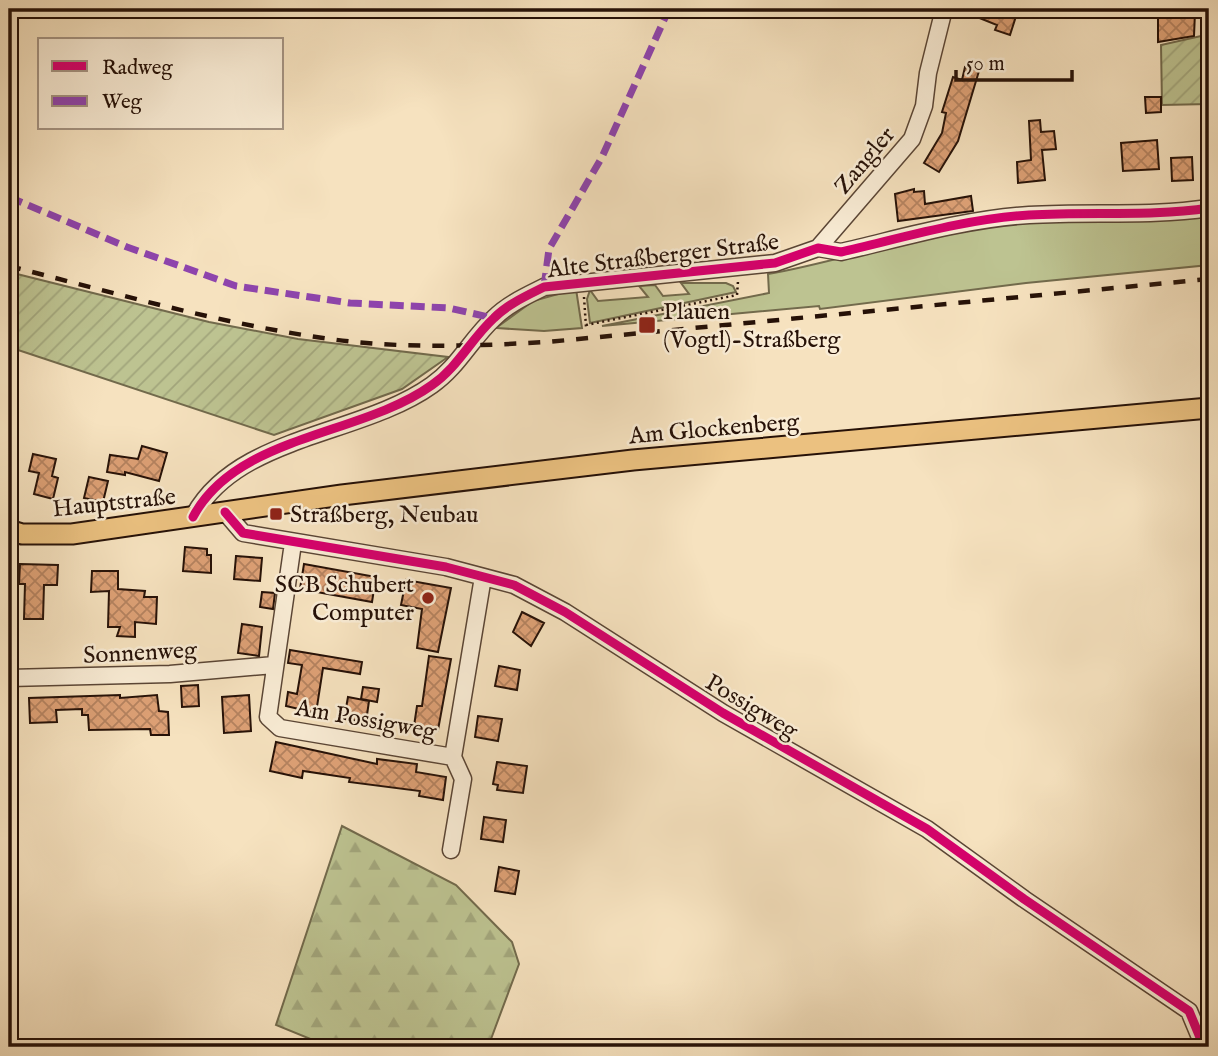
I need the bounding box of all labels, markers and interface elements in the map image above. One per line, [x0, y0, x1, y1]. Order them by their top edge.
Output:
legend [38, 38, 284, 130]
scale bar [956, 38, 1071, 82]
text: 50 m [966, 51, 1005, 78]
text: Radweg [102, 55, 173, 82]
text: Weg [102, 89, 143, 116]
street label: Zangler [828, 120, 903, 201]
street label: Alte Straßberger Straße [545, 227, 781, 286]
place label: Plauen (Vogtl)-Straßberg [663, 297, 841, 356]
marker: Plauen (Vogtl)-Straßberg [637, 315, 657, 335]
street label: Am Glockenberg [627, 407, 802, 452]
street label: Hauptstraße [51, 482, 177, 525]
place label: Straßberg, Neubau [290, 500, 479, 531]
marker: Straßberg, Neubau [268, 506, 284, 522]
place label: SCB Schubert Computer [275, 570, 414, 629]
marker: SCB Schubert Computer [420, 590, 436, 606]
street label: Sonnenweg [82, 635, 199, 672]
street label: Possigweg [699, 668, 804, 748]
street label: Am Possigweg [292, 693, 440, 748]

